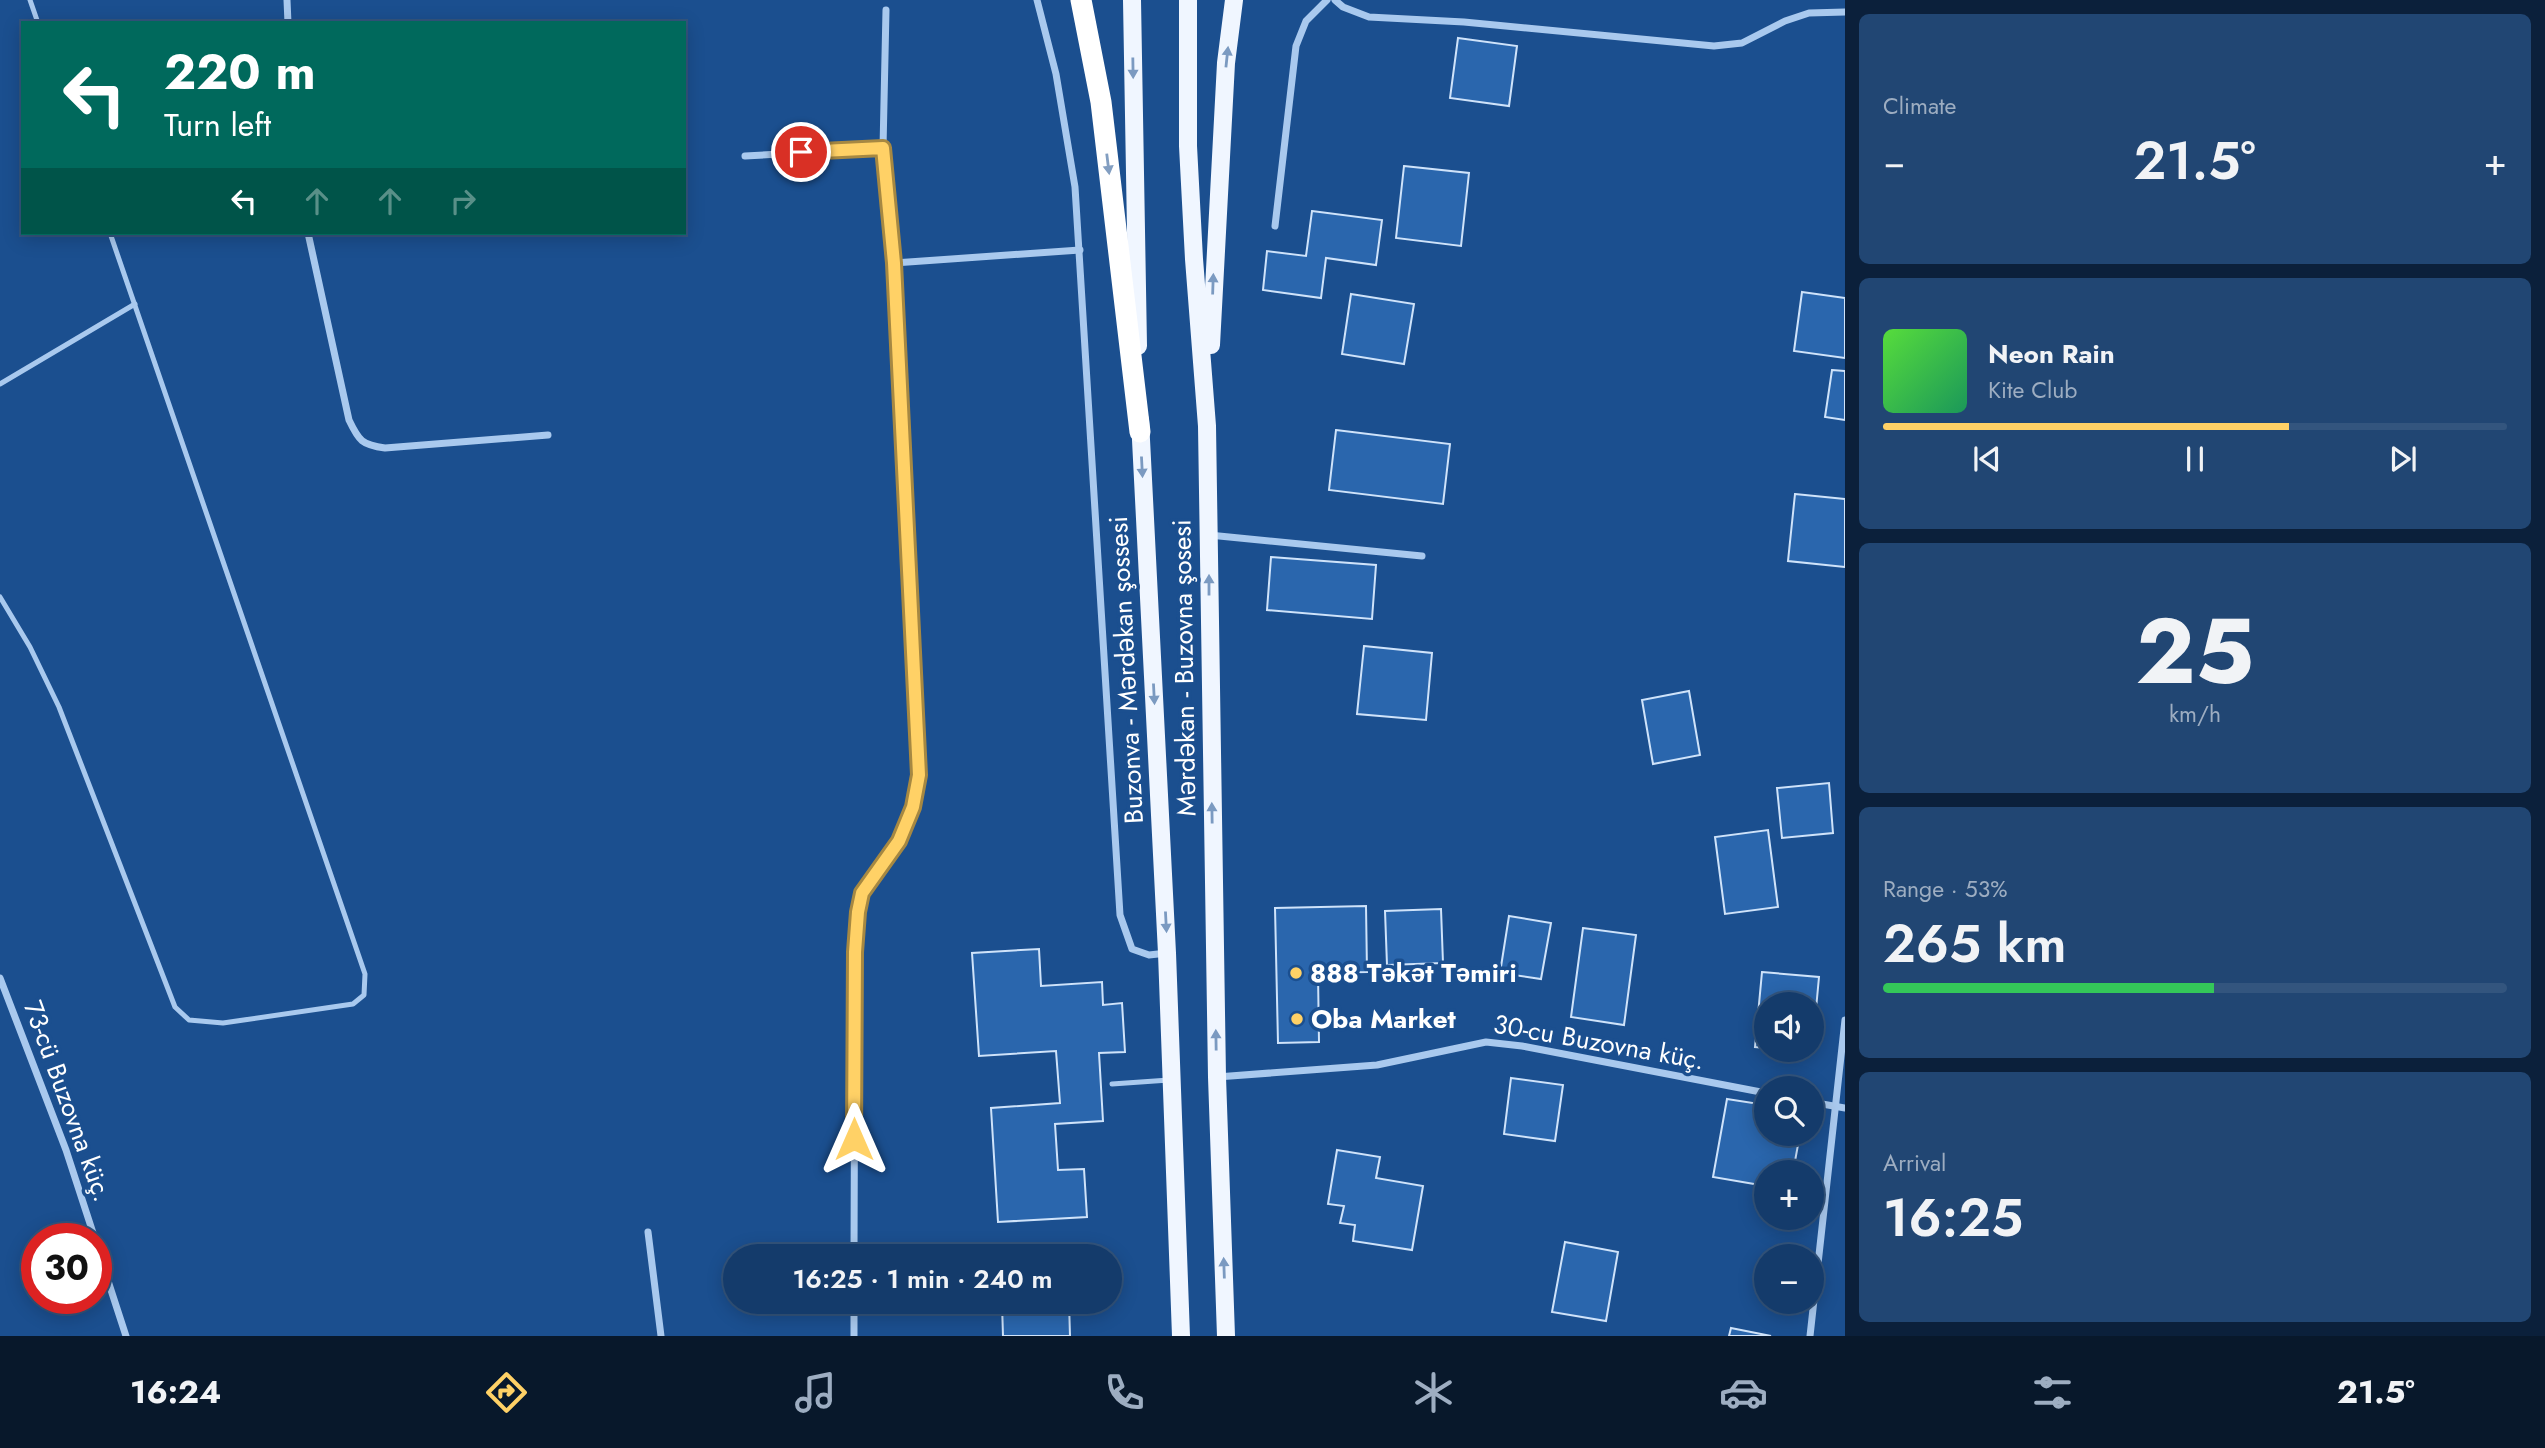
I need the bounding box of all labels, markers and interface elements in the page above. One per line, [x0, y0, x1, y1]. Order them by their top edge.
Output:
text: 220 m [164, 37, 316, 107]
one-way arrow [1222, 46, 1233, 68]
icon: left [49, 49, 140, 140]
one-way arrow [1127, 57, 1139, 79]
text: Climate [1883, 89, 1956, 123]
text: Turn left [164, 102, 271, 148]
pin [771, 122, 831, 182]
text: 21.5° [2134, 123, 2256, 199]
icon: arrive [782, 133, 820, 171]
text: − [1883, 134, 1905, 189]
text: + [2484, 134, 2507, 189]
one-way arrow [1103, 153, 1114, 175]
icon: left [225, 182, 263, 220]
icon: ahead [298, 182, 336, 220]
icon: ahead [371, 182, 409, 220]
icon: right [444, 182, 482, 220]
one-way arrow [1208, 273, 1219, 295]
text: Neon Rain [1988, 335, 2115, 373]
text: Kite Club [1988, 373, 2077, 407]
icon: previous [1968, 440, 2006, 478]
icon: pause [2176, 440, 2214, 478]
icon: next [2384, 440, 2422, 478]
one-way arrow [1136, 456, 1147, 478]
street label: Buzonva - Mərdəkan şossesi [1099, 515, 1153, 825]
street label: Mərdəkan - Buzovna şosesi [1162, 519, 1206, 817]
one-way arrow [1203, 574, 1215, 596]
text: 25 [2136, 586, 2254, 717]
one-way arrow [1148, 684, 1159, 706]
text: km/h [2169, 697, 2221, 731]
one-way arrow [1206, 802, 1218, 824]
text: Range · 53% [1883, 872, 2007, 906]
text: 265 km [1883, 906, 2067, 982]
one-way arrow [1160, 911, 1171, 933]
place label: 888 Təkət Təmiri [1310, 954, 1517, 992]
marker: 888 Təkət Təmiri [1288, 965, 1304, 981]
map controls [1754, 992, 1824, 1314]
button: sound [1754, 992, 1824, 1062]
street label: 73-cü Buzovna küç. [14, 995, 122, 1207]
place label: Oba Market [1311, 1000, 1457, 1038]
street label: 30-cu Buzovna küç. [1491, 1005, 1707, 1079]
marker: Oba Market [1289, 1011, 1305, 1027]
one-way arrow [1210, 1029, 1222, 1051]
button: search [1754, 1076, 1824, 1146]
position arrow [817, 1102, 891, 1176]
text: Arrival [1883, 1146, 1946, 1180]
button: + [1754, 1160, 1824, 1230]
text: 16:25 [1883, 1180, 2023, 1256]
speed limit sign: 30 [21, 1223, 112, 1314]
button: − [1754, 1244, 1824, 1314]
one-way arrow [1218, 1257, 1229, 1279]
text: 16:25 · 1 min · 240 m [793, 1260, 1052, 1298]
icon: directions [482, 1368, 531, 1417]
icon: music [791, 1368, 840, 1417]
icon: phone [1100, 1368, 1149, 1417]
icon: climate [1409, 1368, 1458, 1417]
icon: car [1719, 1368, 1768, 1417]
icon: filters [2028, 1368, 2077, 1417]
text: 16:24 [130, 1369, 221, 1415]
text: 21.5° [2337, 1369, 2415, 1415]

